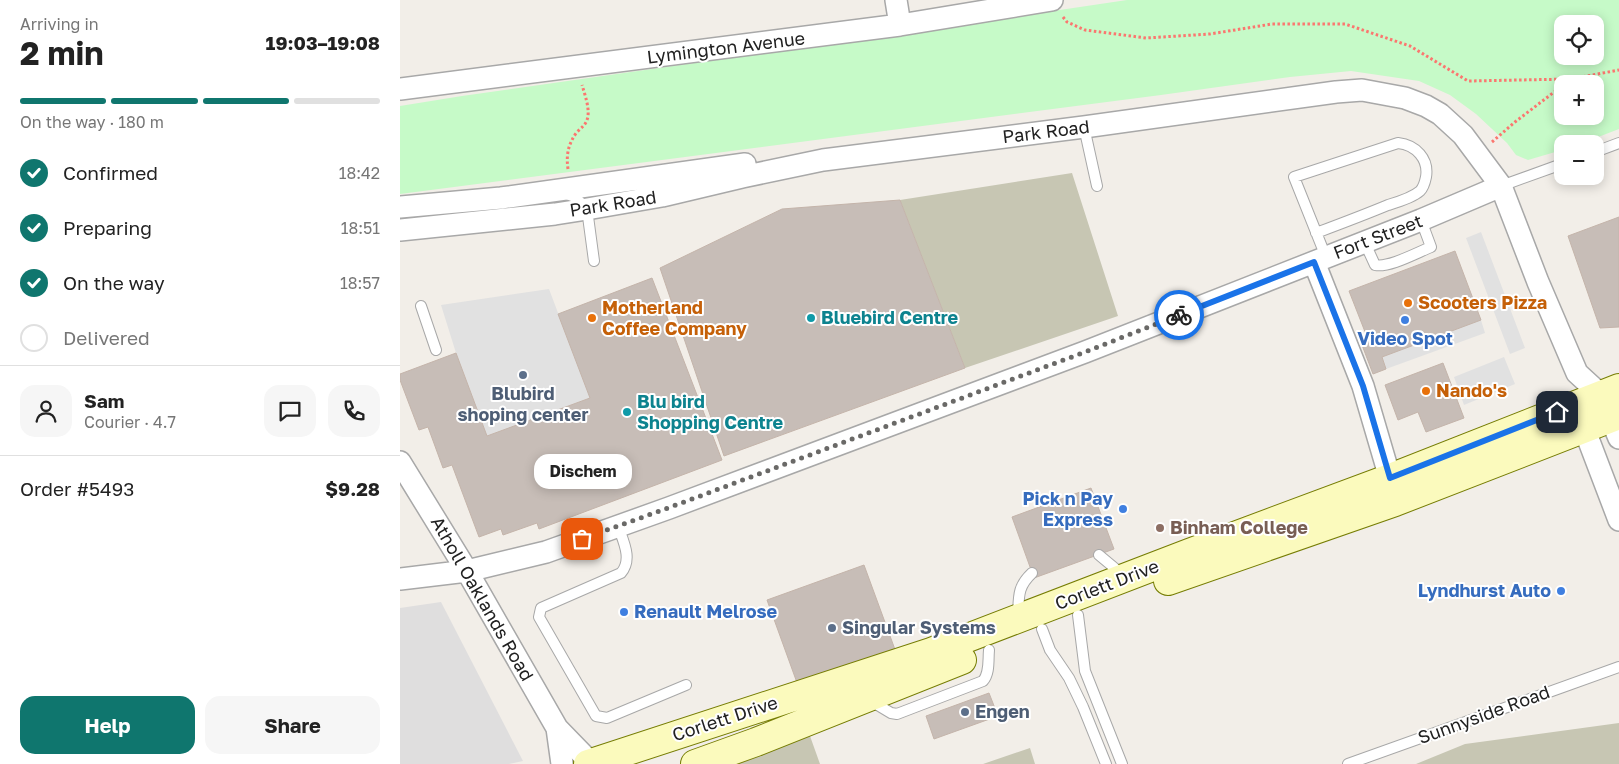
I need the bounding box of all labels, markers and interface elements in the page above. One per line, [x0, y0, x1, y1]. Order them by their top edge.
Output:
text: Arriving in [20, 14, 99, 34]
map controls [1554, 15, 1604, 185]
button: locate [1554, 15, 1604, 65]
street label: Lymington Avenue [646, 26, 806, 68]
text: 19:03–19:08 [266, 31, 380, 54]
text: 2 min [20, 34, 104, 72]
button: + [1554, 75, 1604, 125]
text: On the way · 180 m [20, 112, 164, 132]
street label: Park Road [1001, 115, 1091, 147]
button: − [1554, 135, 1604, 185]
icon: check [20, 159, 48, 187]
text: Confirmed [63, 161, 158, 184]
text: 18:42 [339, 163, 380, 183]
street label: Park Road [568, 185, 658, 221]
street label: Fort Street [1330, 209, 1425, 263]
icon: check [20, 214, 48, 242]
text: Preparing [63, 216, 152, 239]
text: 18:51 [341, 218, 380, 238]
icon: check [20, 269, 48, 297]
text: On the way [63, 271, 165, 294]
text: 18:57 [340, 273, 380, 293]
courier [1154, 290, 1204, 340]
place label: Scooters Pizza [1418, 291, 1547, 313]
place label: Motherland Coffee Company [602, 296, 747, 339]
marker: Scooters Pizza [1402, 297, 1414, 309]
icon: bike [1165, 301, 1193, 329]
place label: Bluebird Centre [821, 306, 959, 328]
marker: Motherland Coffee Company [586, 312, 598, 324]
marker: Bluebird Centre [805, 312, 817, 324]
marker: Video Spot [1399, 314, 1411, 326]
text: Delivered [63, 326, 150, 349]
place label: Video Spot [1357, 327, 1453, 349]
marker: Blubird shoping center [517, 369, 529, 381]
place label: Nando's [1436, 379, 1507, 401]
place label: Blubird shoping center [458, 382, 588, 425]
button: person [20, 385, 72, 437]
button: chat [264, 385, 316, 437]
button: phone [328, 385, 380, 437]
marker: Nando's [1420, 385, 1432, 397]
text: Sam [84, 389, 124, 412]
place label: Blu bird Shopping Centre [637, 390, 784, 433]
pin [1536, 391, 1578, 433]
icon: home [1543, 398, 1571, 426]
marker: Blu bird Shopping Centre [621, 406, 633, 418]
text: Courier · 4.7 [84, 412, 176, 432]
callout: Dischem [533, 454, 631, 489]
text: Dischem [549, 461, 617, 481]
text: Order #5493 [20, 477, 134, 500]
text: $9.28 [325, 477, 380, 500]
place label: Pick n Pay Express [1023, 487, 1113, 530]
marker: Pick n Pay Express [1117, 503, 1129, 515]
street label: Atholl Oaklands Road [427, 512, 539, 685]
place label: Binham College [1170, 516, 1308, 538]
pin [561, 518, 603, 560]
marker: Binham College [1154, 522, 1166, 534]
icon: bag [568, 525, 596, 553]
street label: Corlett Drive [1052, 554, 1162, 614]
place label: Lyndhurst Auto [1418, 579, 1551, 601]
marker: Lyndhurst Auto [1555, 585, 1567, 597]
place label: Renault Melrose [634, 600, 778, 622]
marker: Renault Melrose [618, 606, 630, 618]
place label: Singular Systems [842, 616, 996, 638]
marker: Singular Systems [826, 622, 838, 634]
street label: Sunnyside Road [1415, 680, 1553, 748]
street label: Corlett Drive [669, 691, 780, 745]
button: Help [20, 696, 195, 754]
button: Share [205, 696, 380, 754]
place label: Engen [975, 700, 1030, 722]
marker: Engen [959, 706, 971, 718]

